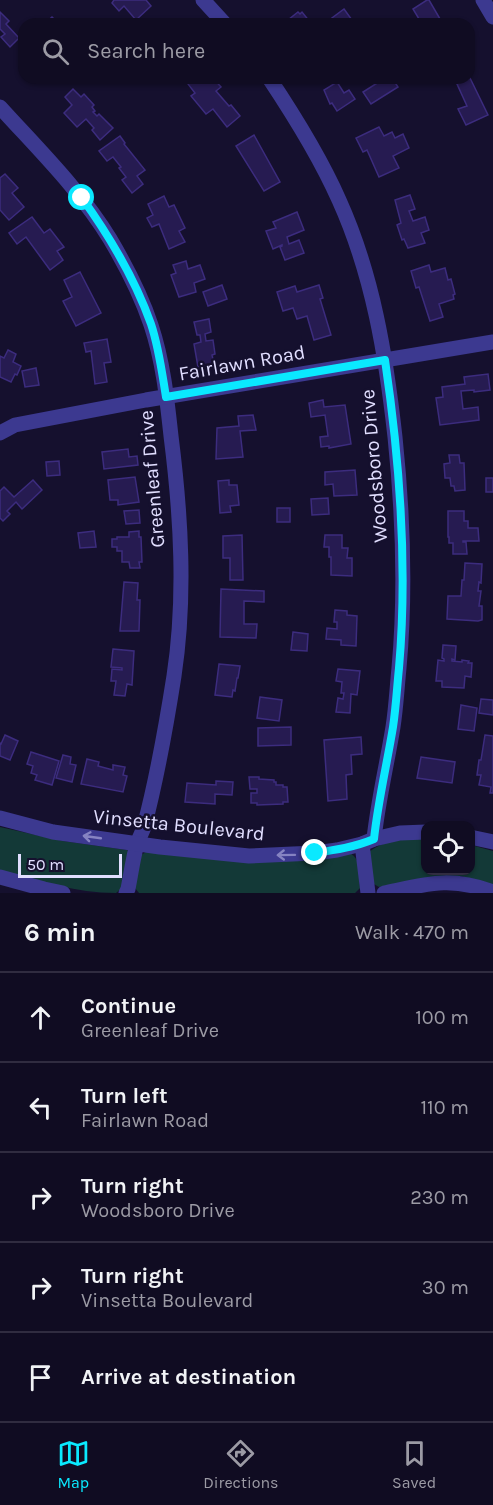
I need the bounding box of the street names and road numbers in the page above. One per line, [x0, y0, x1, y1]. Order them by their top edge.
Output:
street label: Fairlawn Road [177, 341, 307, 385]
street label: Woodsboro Drive [356, 388, 392, 544]
street label: Greenleaf Drive [135, 409, 169, 549]
street label: Vinsetta Boulevard [92, 805, 266, 845]

